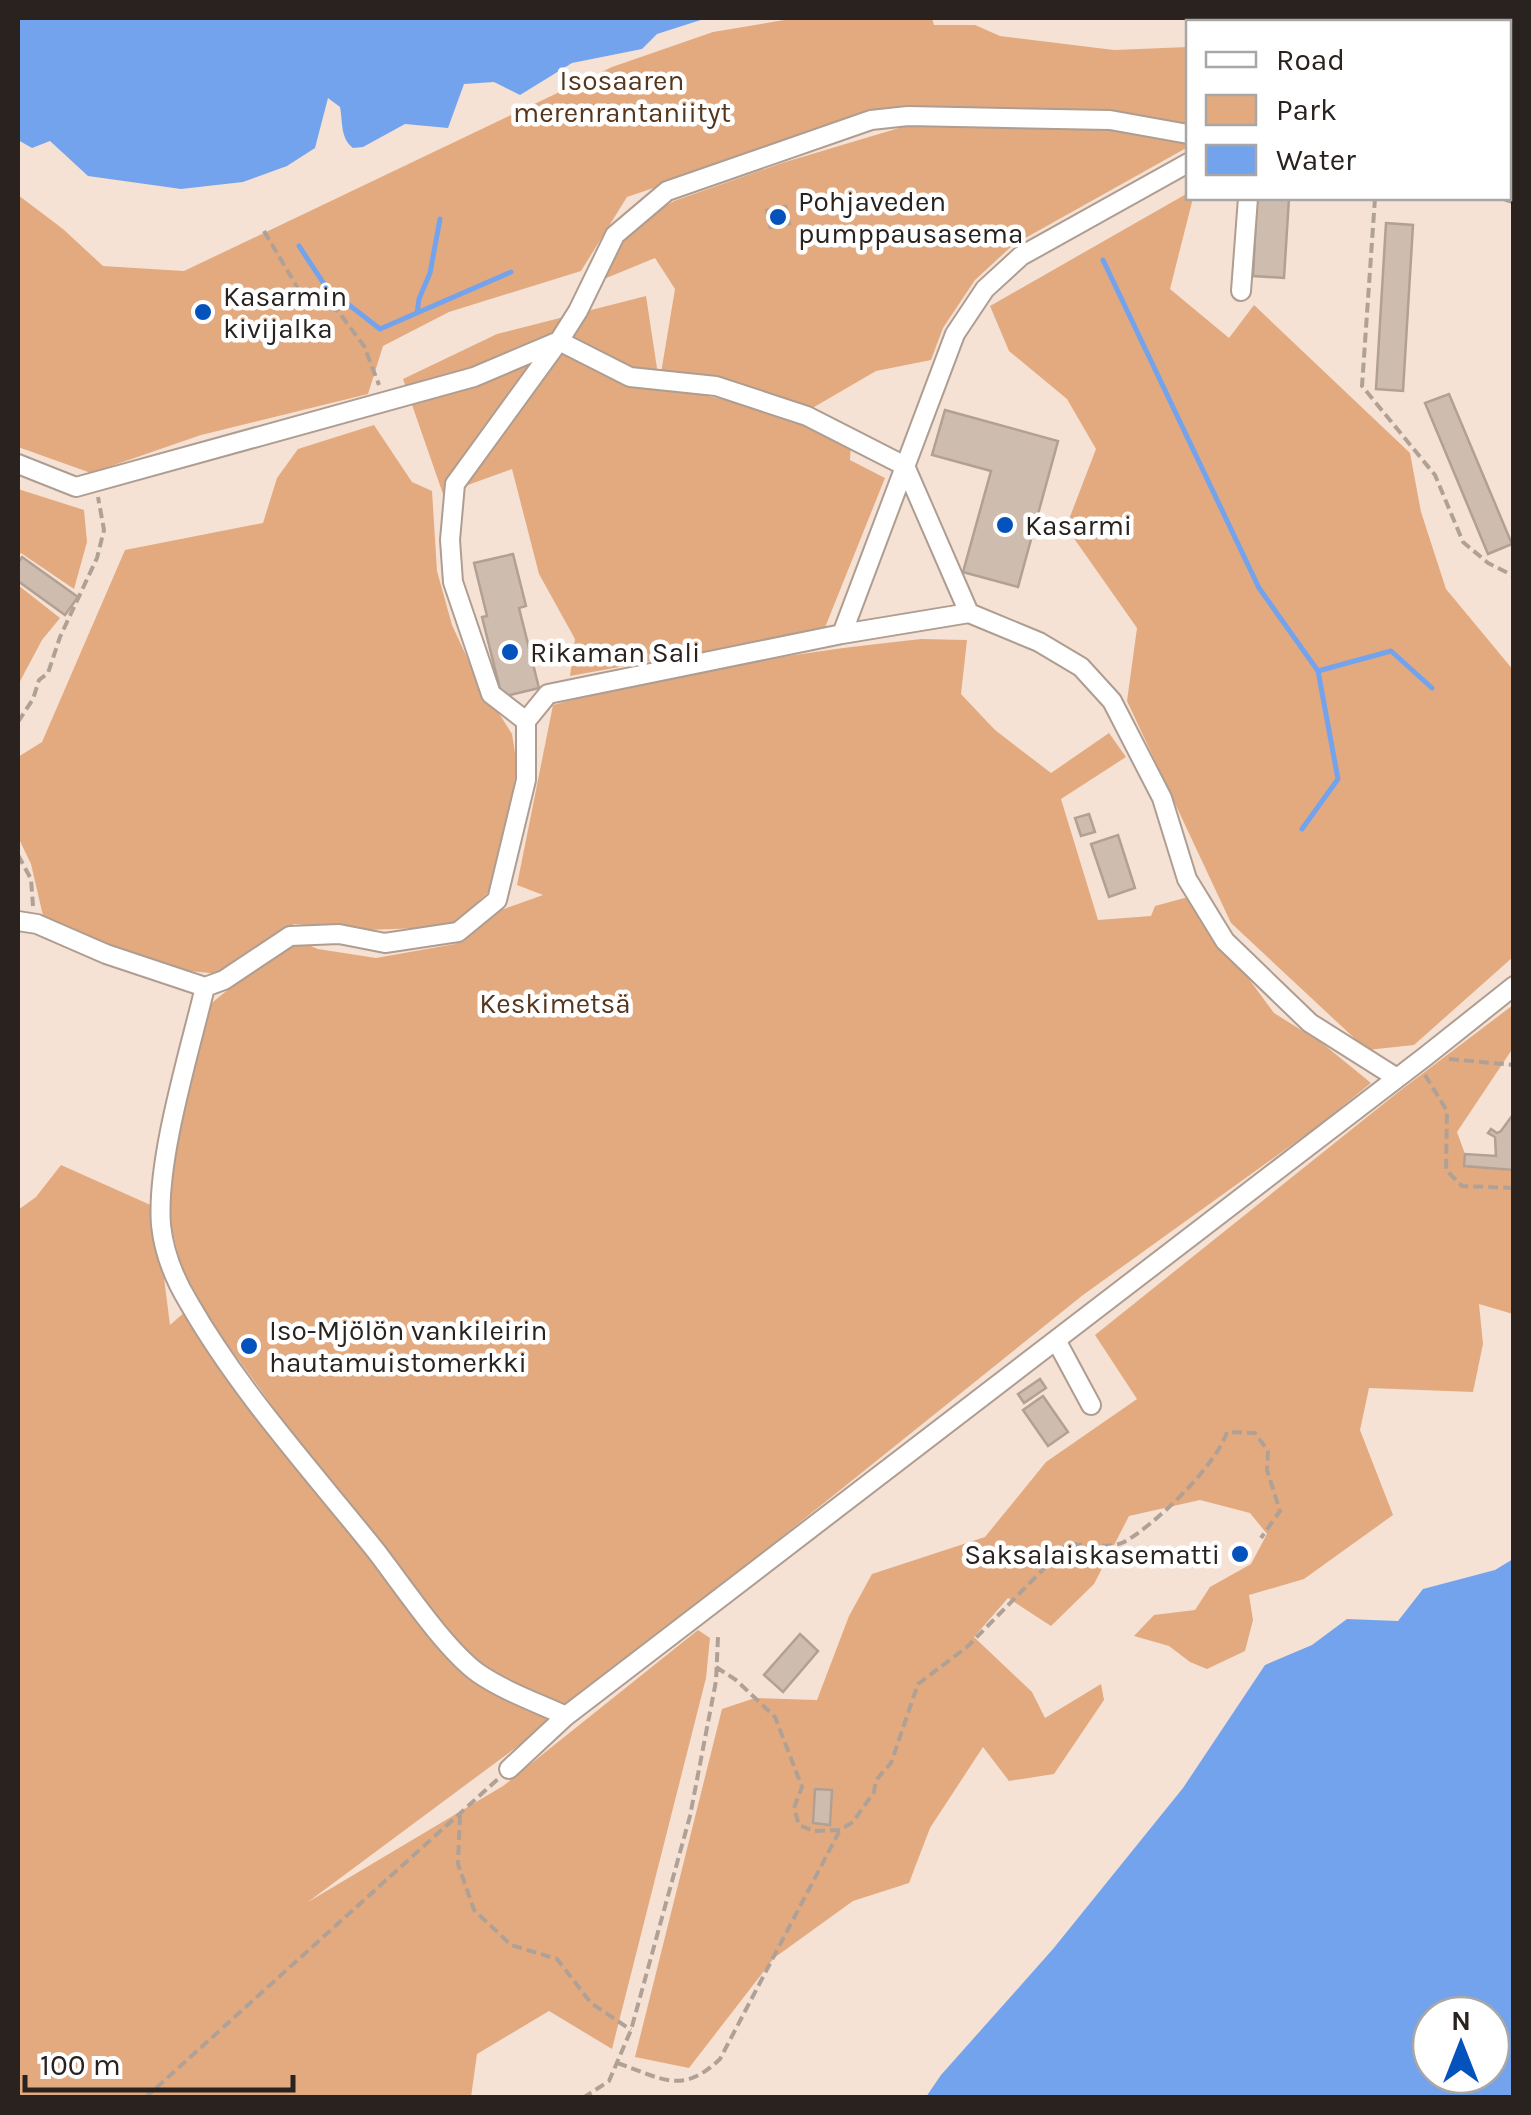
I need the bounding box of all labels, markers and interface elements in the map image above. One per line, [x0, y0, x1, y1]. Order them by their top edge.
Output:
legend [1186, 20, 1511, 200]
text: Road [1276, 42, 1345, 78]
park label: Isosaaren merenrantaniityt [513, 64, 731, 129]
text: Park [1276, 92, 1337, 128]
text: Water [1276, 142, 1356, 178]
place label: Pohjaveden pumppausasema [798, 185, 1023, 250]
marker: Pohjaveden pumppausasema [767, 206, 789, 228]
place label: Kasarmin kivijalka [223, 280, 347, 345]
marker: Kasarmin kivijalka [192, 301, 214, 323]
place label: Kasarmi [1025, 509, 1132, 542]
marker: Kasarmi [994, 514, 1016, 536]
place label: Rikaman Sali [530, 636, 700, 669]
marker: Rikaman Sali [499, 641, 521, 663]
park label: Keskimetsä [479, 987, 631, 1020]
place label: Iso-Mjölön vankileirin hautamuistomerkki [269, 1314, 548, 1379]
marker: Iso-Mjölön vankileirin hautamuistomerkki [238, 1335, 260, 1357]
place label: Saksalaiskasematti [964, 1538, 1220, 1571]
marker: Saksalaiskasematti [1229, 1543, 1251, 1565]
north arrow [1411, 1995, 1511, 2095]
text: N [1451, 2004, 1471, 2037]
scale bar [25, 2030, 292, 2092]
text: 100 m [40, 2047, 121, 2083]

